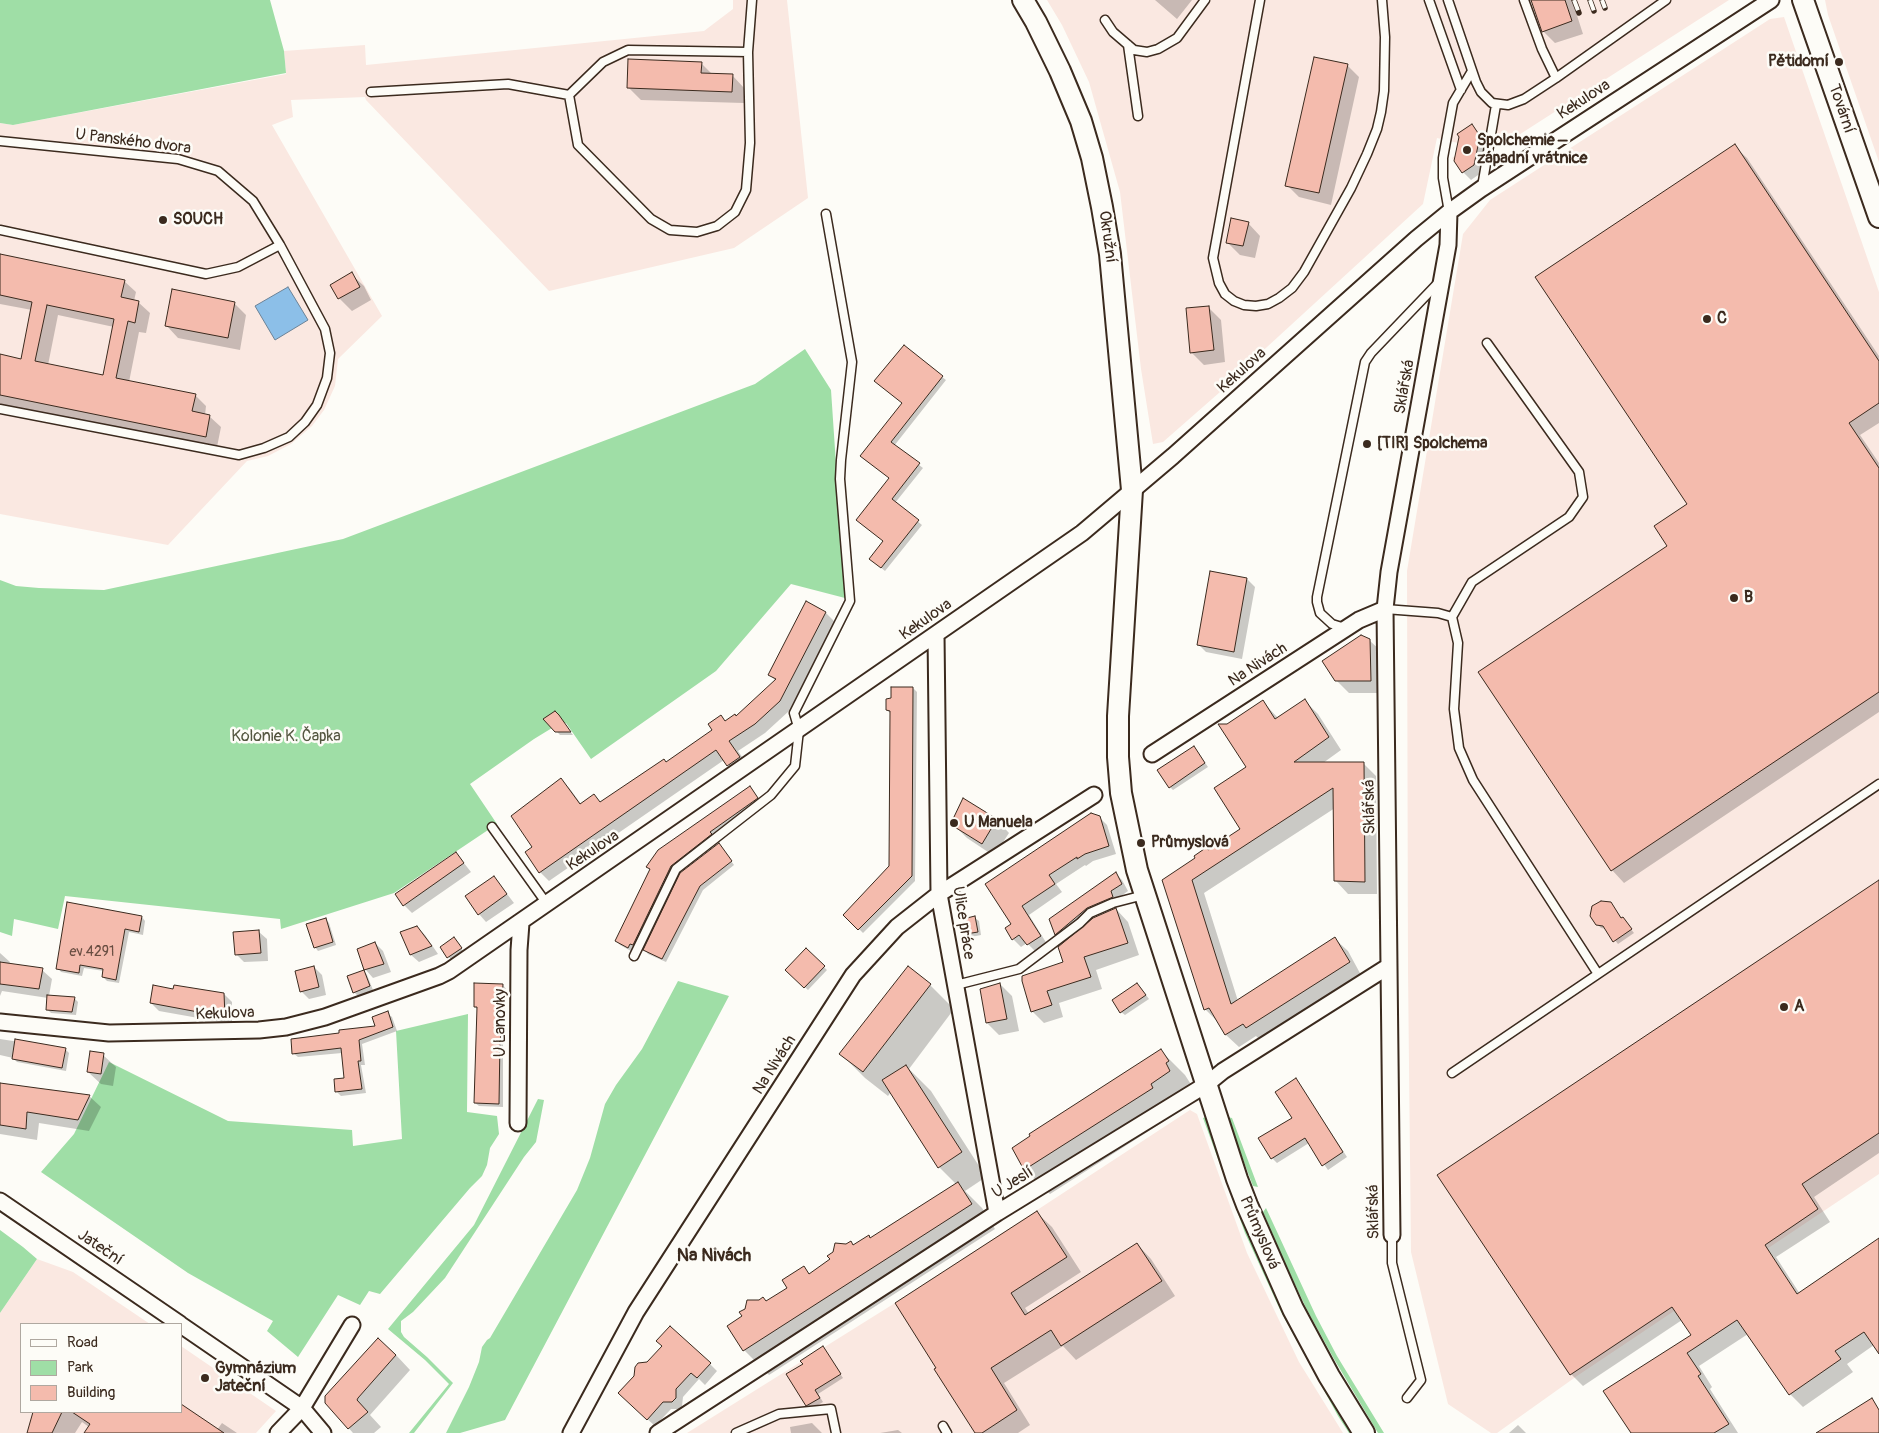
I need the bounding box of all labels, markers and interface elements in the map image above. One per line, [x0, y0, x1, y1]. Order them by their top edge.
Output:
place label: Pětidomí [1768, 52, 1829, 72]
marker: Pětidomí [1833, 56, 1845, 68]
street label: Kekulova [1554, 76, 1614, 124]
street label: Tovární [1824, 82, 1858, 136]
street label: U Panského dvora [74, 125, 192, 159]
place label: Spolchemie – západní vrátnice [1477, 131, 1587, 169]
marker: Spolchemie – západní vrátnice [1461, 144, 1473, 156]
place label: SOUCH [173, 210, 223, 230]
street label: Okružní [1094, 210, 1120, 264]
marker: SOUCH [157, 214, 169, 226]
place label: C [1717, 309, 1727, 329]
marker: C [1701, 313, 1713, 325]
street label: Kekulova [1214, 344, 1270, 398]
street label: Sklářská [1391, 358, 1419, 416]
place label: [TIR] Spolchema [1377, 434, 1487, 454]
marker: [TIR] Spolchema [1361, 438, 1373, 450]
place label: B [1744, 588, 1753, 608]
marker: B [1728, 592, 1740, 604]
street label: Kekulova [896, 595, 956, 645]
street label: Na Nivách [1225, 639, 1291, 691]
park label: Kolonie K. Čapka [231, 727, 341, 747]
street label: Sklářská [1360, 779, 1380, 835]
place label: U Manuela [964, 813, 1033, 833]
marker: U Manuela [948, 817, 960, 829]
street label: Kekulova [563, 826, 623, 876]
place label: Průmyslová [1151, 833, 1229, 853]
marker: Průmyslová [1135, 837, 1147, 849]
street label: Ulice práce [948, 885, 978, 961]
house number: ev.4291 [70, 944, 114, 960]
street label: U Lanovky [491, 989, 511, 1057]
place label: A [1794, 997, 1804, 1017]
marker: A [1778, 1001, 1790, 1013]
street label: Kekulova [195, 1003, 255, 1025]
street label: Na Nivách [749, 1032, 801, 1098]
street label: U Jeslí [989, 1163, 1037, 1203]
street label: Sklářská [1364, 1184, 1384, 1240]
street label: Průmyslová [1235, 1193, 1283, 1273]
street label: Jateční [74, 1226, 126, 1270]
district label: Na Nivách [677, 1245, 751, 1267]
legend [20, 1323, 182, 1413]
text: Road [67, 1333, 98, 1352]
text: Park [67, 1358, 93, 1377]
place label: Gymnázium Jateční [215, 1359, 296, 1397]
marker: Gymnázium Jateční [199, 1372, 211, 1384]
text: Building [67, 1383, 115, 1402]

